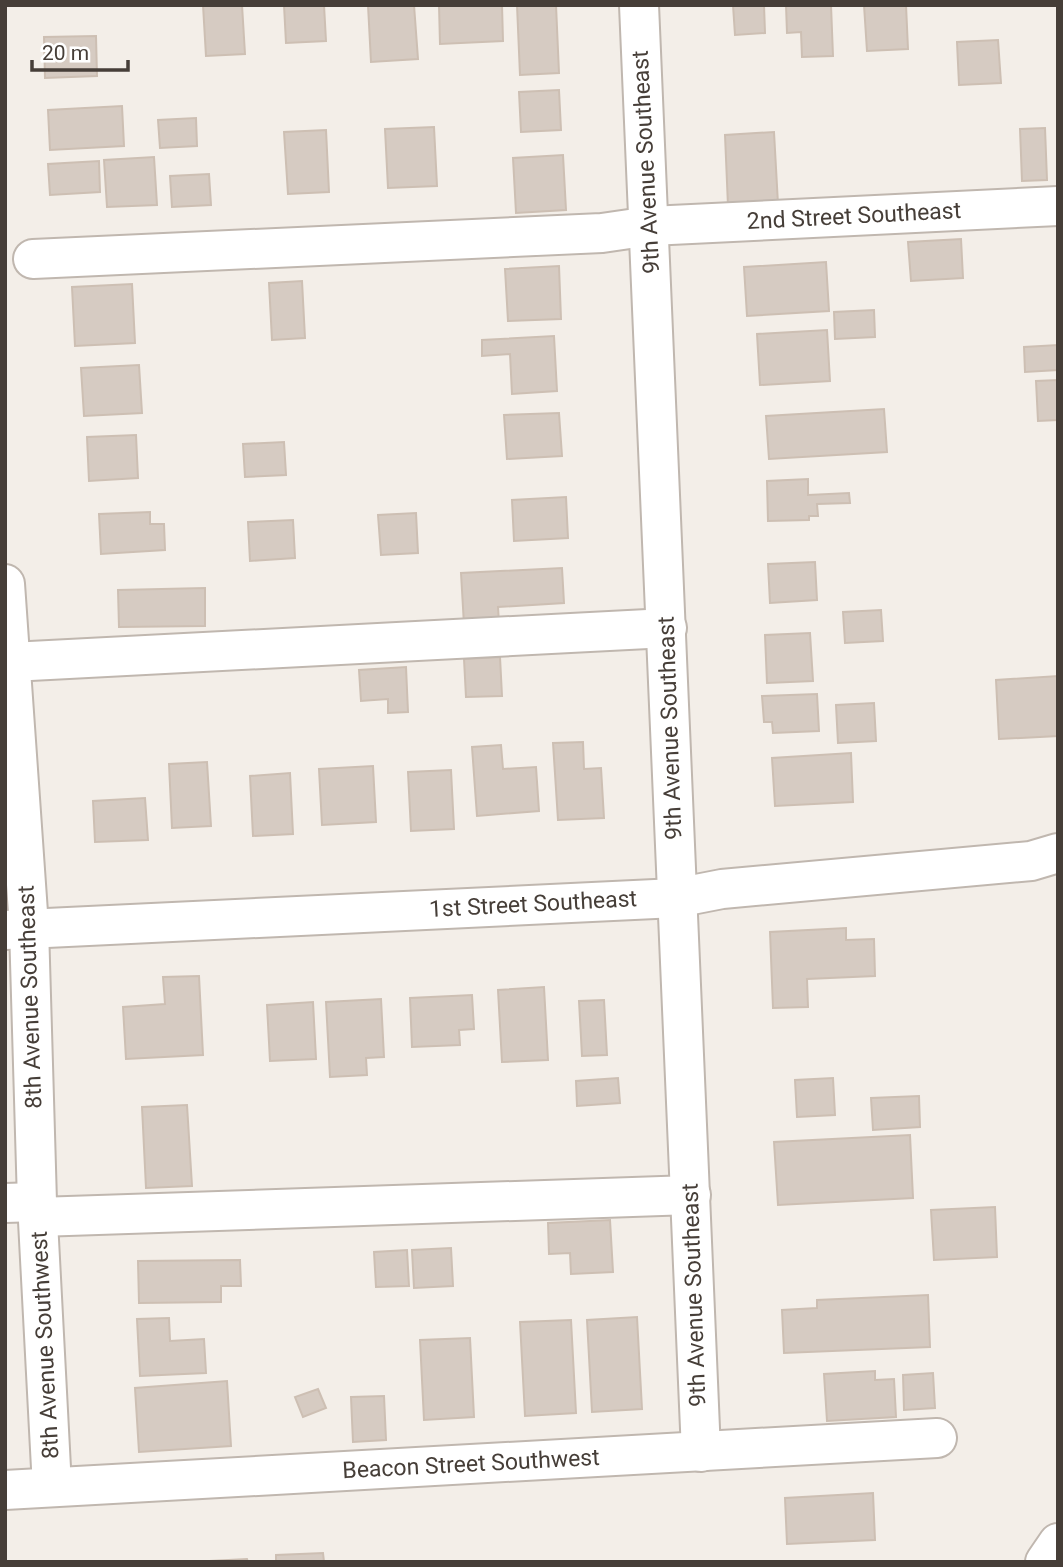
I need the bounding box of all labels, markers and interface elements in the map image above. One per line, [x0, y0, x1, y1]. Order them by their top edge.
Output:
scale bar [32, 28, 128, 72]
text: 20 m [42, 41, 89, 65]
street label: 9th Avenue Southeast [627, 50, 665, 274]
street label: 2nd Street Southeast [746, 197, 962, 235]
street label: 9th Avenue Southeast [653, 616, 687, 840]
street label: 8th Avenue Southeast [13, 885, 47, 1109]
street label: 1st Street Southeast [428, 885, 638, 923]
street label: 9th Avenue Southeast [677, 1183, 711, 1407]
street label: 8th Avenue Southwest [26, 1230, 64, 1460]
street label: Beacon Street Southwest [342, 1444, 600, 1484]

